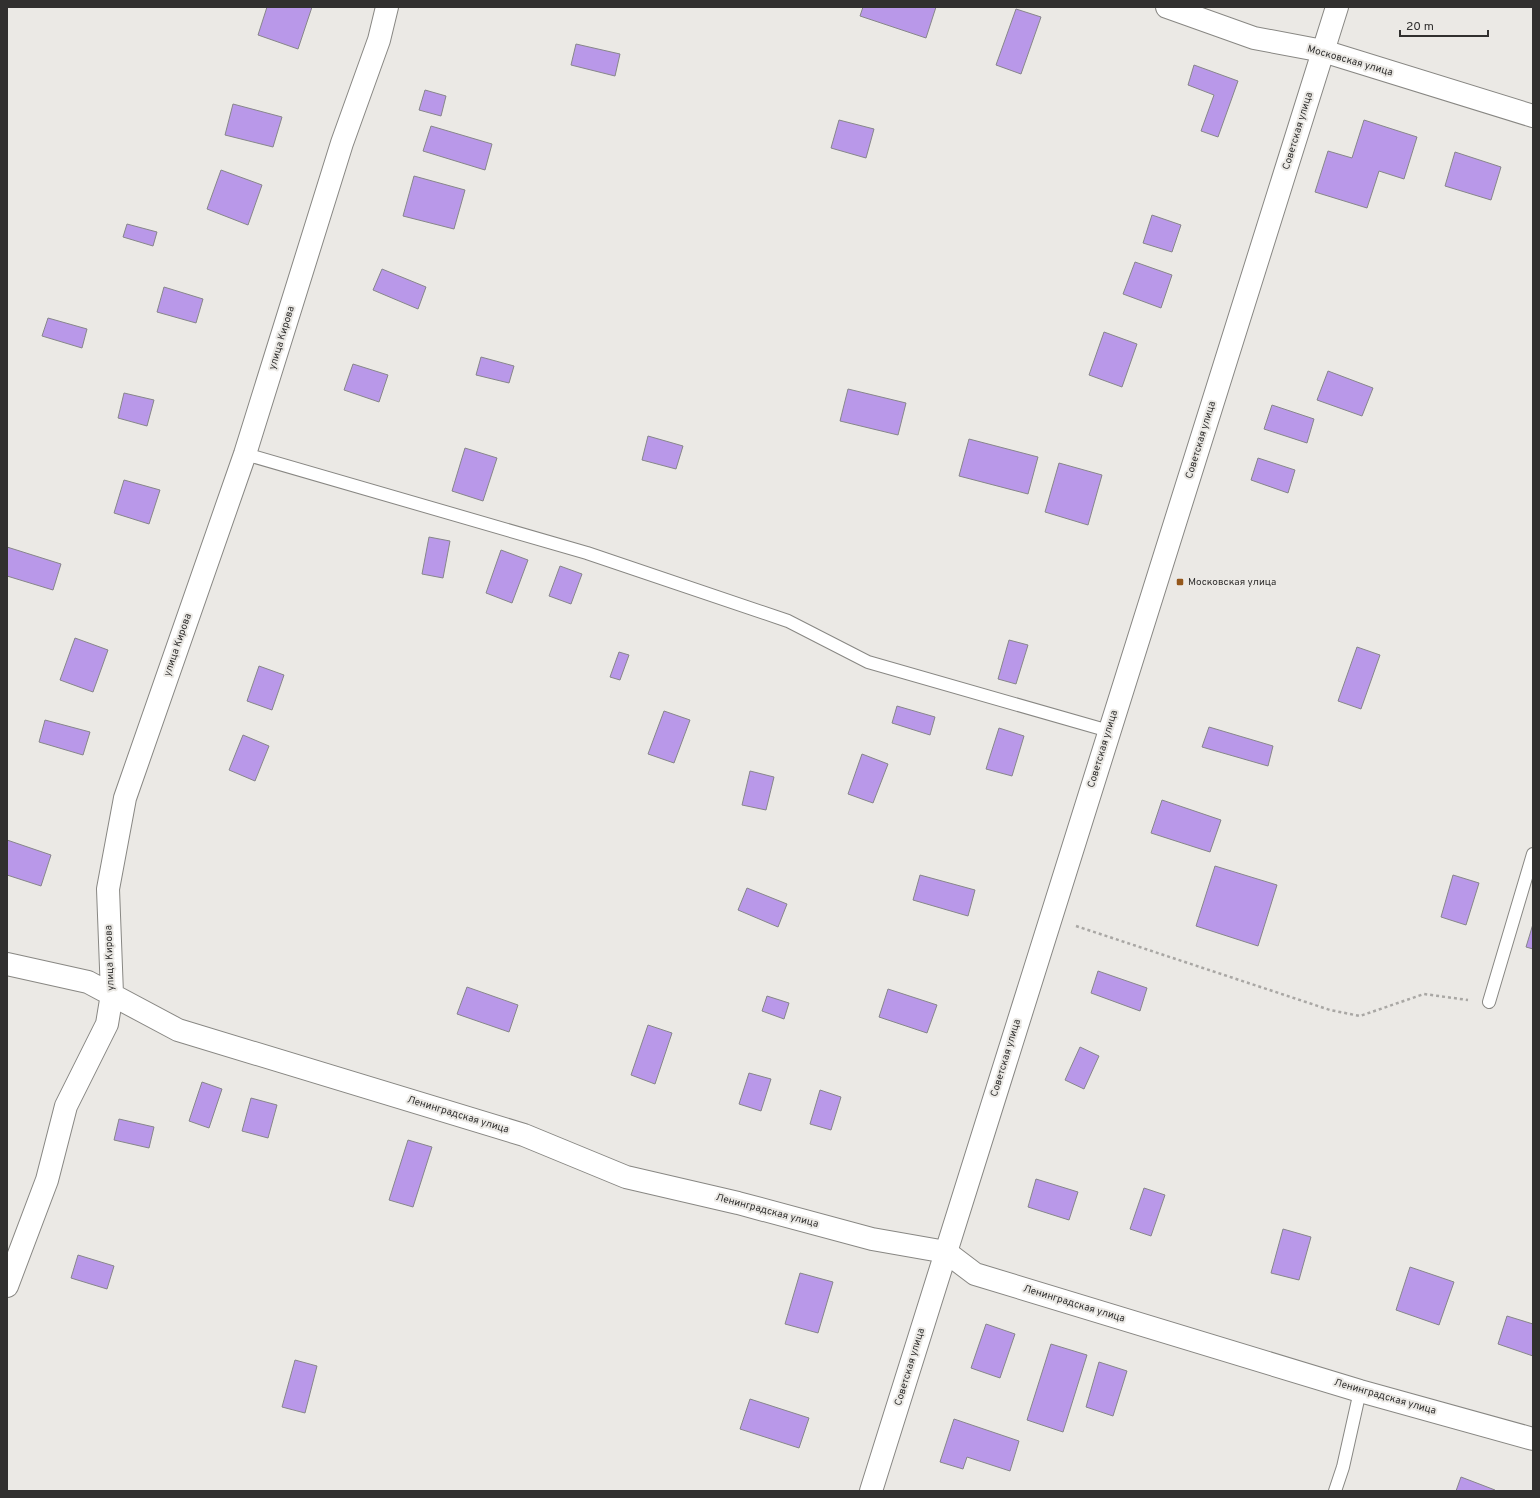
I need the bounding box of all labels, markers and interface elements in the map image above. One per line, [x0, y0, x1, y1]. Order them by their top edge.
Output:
scale bar [1400, 12, 1488, 38]
text: 20 m [1406, 19, 1434, 35]
street label: Московская улица [1306, 43, 1394, 79]
street label: Советская улица [1280, 91, 1316, 171]
street label: улица Кирова [266, 305, 298, 371]
street label: Советская улица [1183, 400, 1219, 480]
place label: Московская улица [1188, 576, 1276, 589]
marker: Московская улица [1175, 577, 1185, 587]
street label: улица Кирова [161, 612, 195, 678]
street label: Советская улица [1085, 709, 1121, 789]
street label: улица Кирова [102, 925, 118, 991]
street label: Советская улица [988, 1018, 1024, 1098]
street label: Ленинградская улица [405, 1093, 511, 1137]
street label: Ленинградская улица [714, 1191, 820, 1231]
street label: Ленинградская улица [1021, 1282, 1127, 1326]
street label: Советская улица [892, 1327, 928, 1407]
street label: Ленинградская улица [1332, 1376, 1438, 1418]

